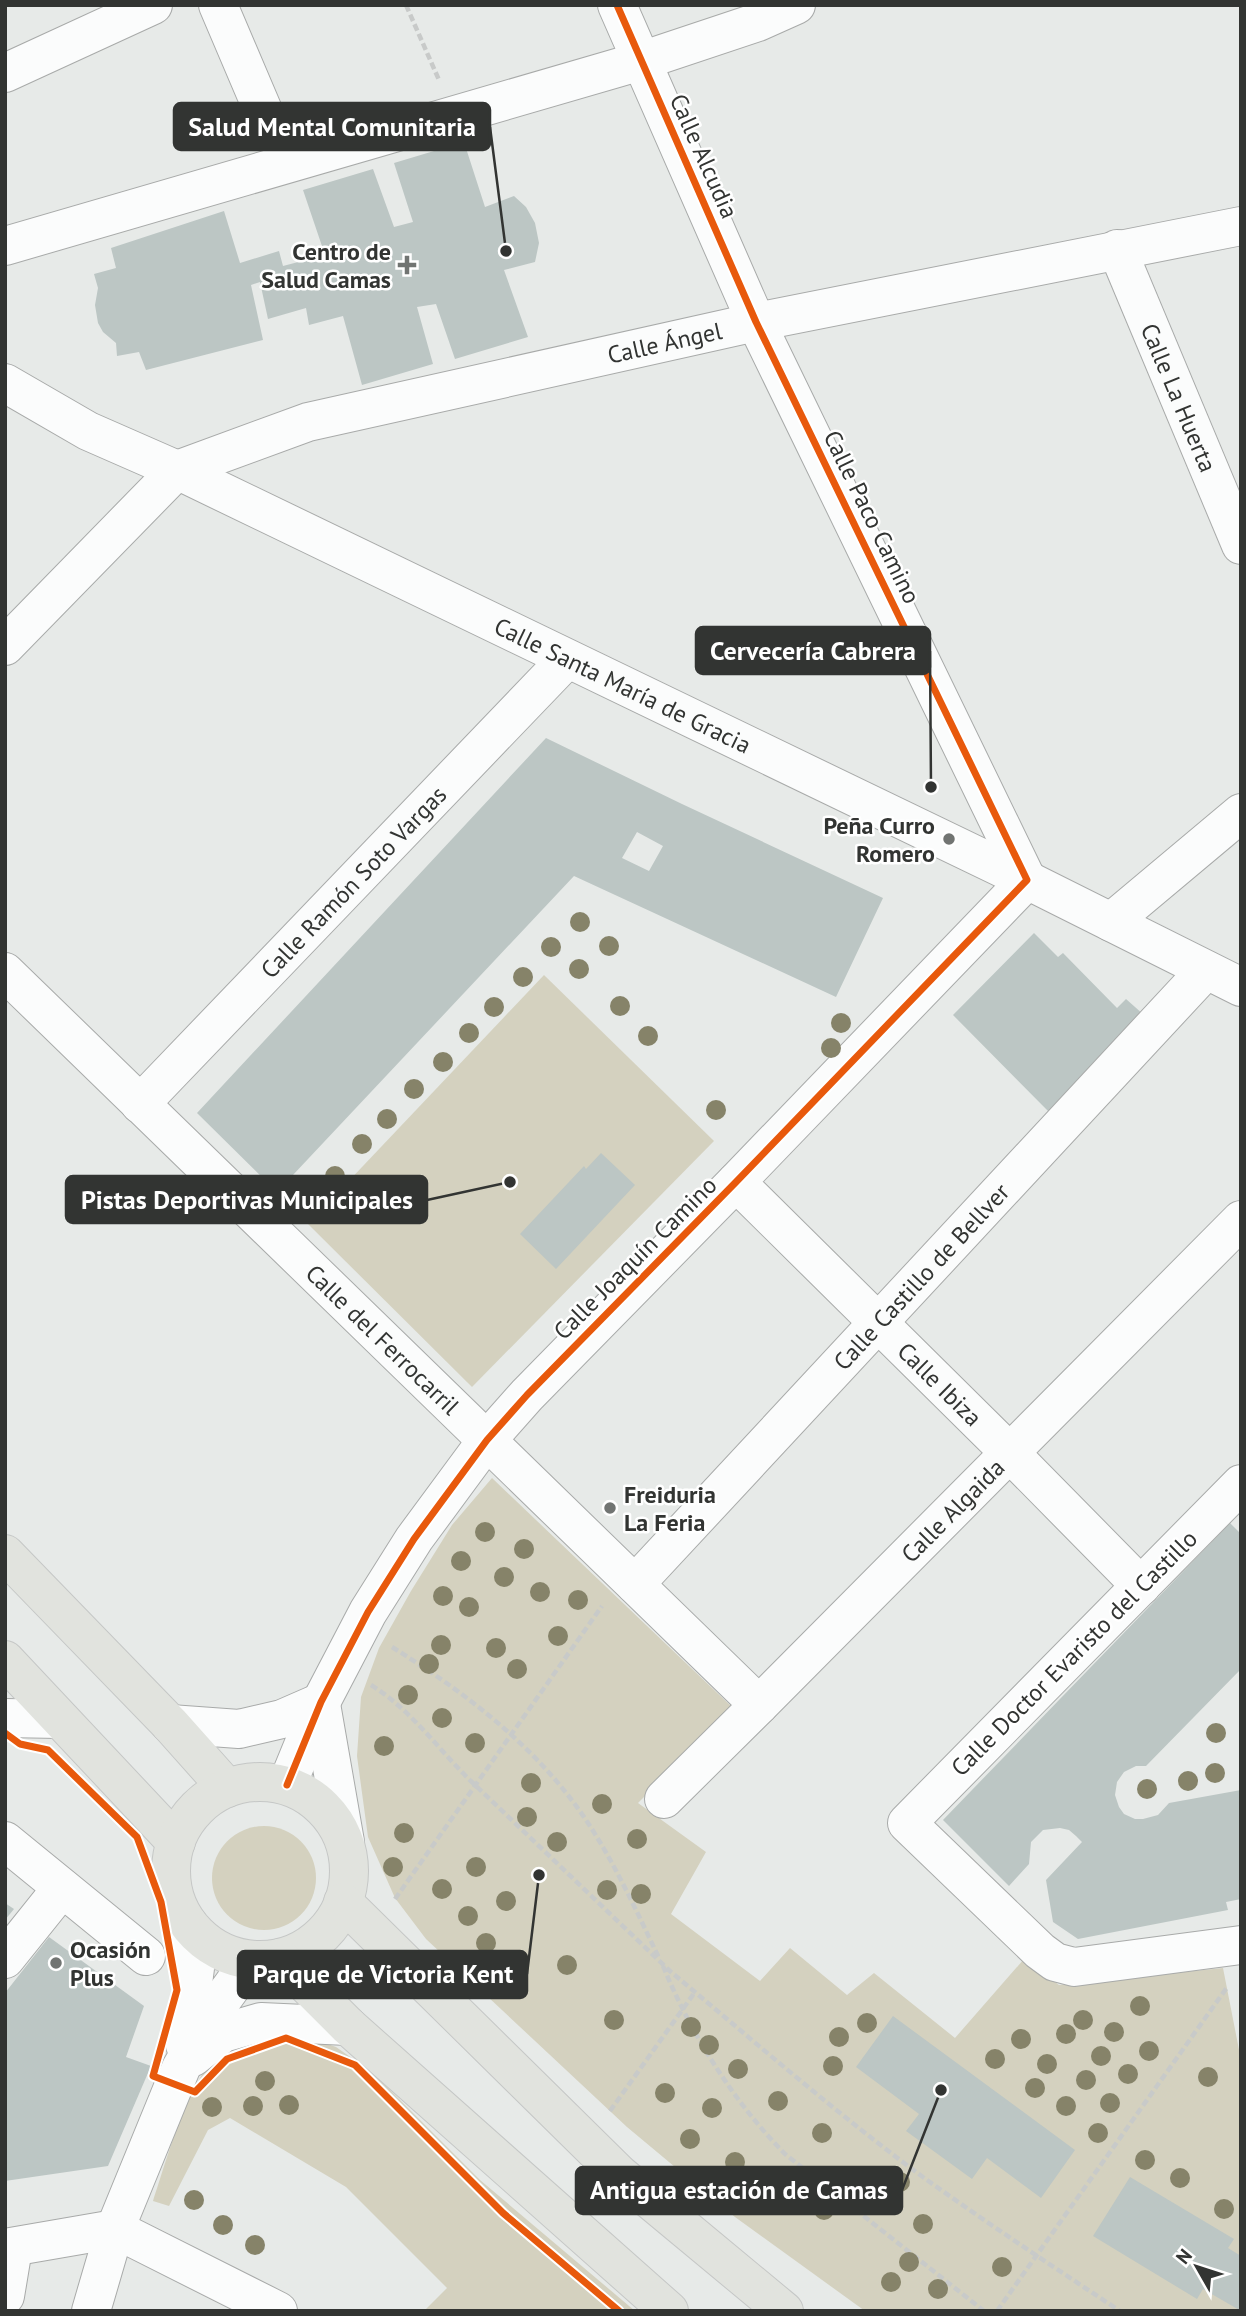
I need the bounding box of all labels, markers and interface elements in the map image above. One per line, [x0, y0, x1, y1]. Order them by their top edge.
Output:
street label: Calle Alcudia [663, 89, 745, 223]
callout: Salud Mental Comunitaria [174, 103, 490, 150]
text: Salud Mental Comunitaria [188, 110, 476, 143]
place label: Centro de Salud Camas [261, 236, 391, 295]
marker: Centro de Salud Camas [397, 255, 417, 275]
street label: Calle Ángel [604, 315, 725, 370]
street label: Calle La Huerta [1134, 318, 1224, 477]
street label: Calle Paco Camino [817, 425, 927, 609]
street label: Calle Santa María de Gracia [489, 610, 756, 760]
callout: Cervecería Cabrera [696, 627, 930, 674]
text: Cervecería Cabrera [710, 634, 916, 667]
street label: Calle Ramón Soto Vargas [254, 779, 453, 985]
place label: Peña Curro Romero [823, 810, 935, 869]
marker: Peña Curro Romero [941, 831, 957, 847]
street label: Calle Joaquín Camino [547, 1170, 723, 1346]
callout: Pistas Deportivas Municipales [66, 1176, 427, 1223]
street label: Calle Castillo de Bellver [826, 1176, 1016, 1377]
text: Pistas Deportivas Municipales [81, 1183, 413, 1216]
street label: Calle del Ferrocarril [299, 1258, 466, 1421]
street label: Calle Ibiza [891, 1335, 989, 1432]
street label: Calle Algaida [894, 1452, 1011, 1569]
place label: Freiduria La Feria [624, 1479, 716, 1538]
marker: Freiduria La Feria [602, 1500, 618, 1516]
street label: Calle Doctor Evaristo del Castillo [944, 1523, 1204, 1783]
place label: Ocasión Plus [70, 1934, 151, 1993]
callout: Parque de Victoria Kent [238, 1951, 527, 1998]
marker: Ocasión Plus [48, 1955, 64, 1971]
text: Parque de Victoria Kent [253, 1957, 513, 1990]
callout: Antigua estación de Camas [576, 2167, 902, 2214]
text: Antigua estación de Camas [590, 2173, 888, 2206]
north arrow [1162, 2232, 1232, 2302]
text: N [1171, 2244, 1197, 2269]

